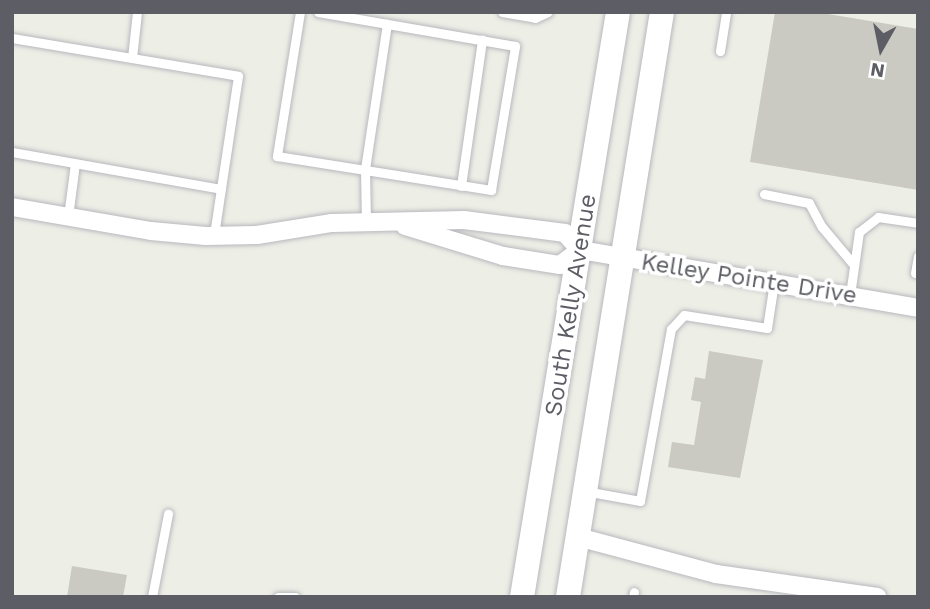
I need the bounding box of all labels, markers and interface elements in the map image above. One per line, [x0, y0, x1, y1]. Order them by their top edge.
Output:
north arrow [846, 14, 916, 84]
text: N [869, 58, 886, 83]
street label: South Kelly Avenue [539, 191, 603, 419]
street label: Kelley Pointe Drive [639, 248, 859, 310]

